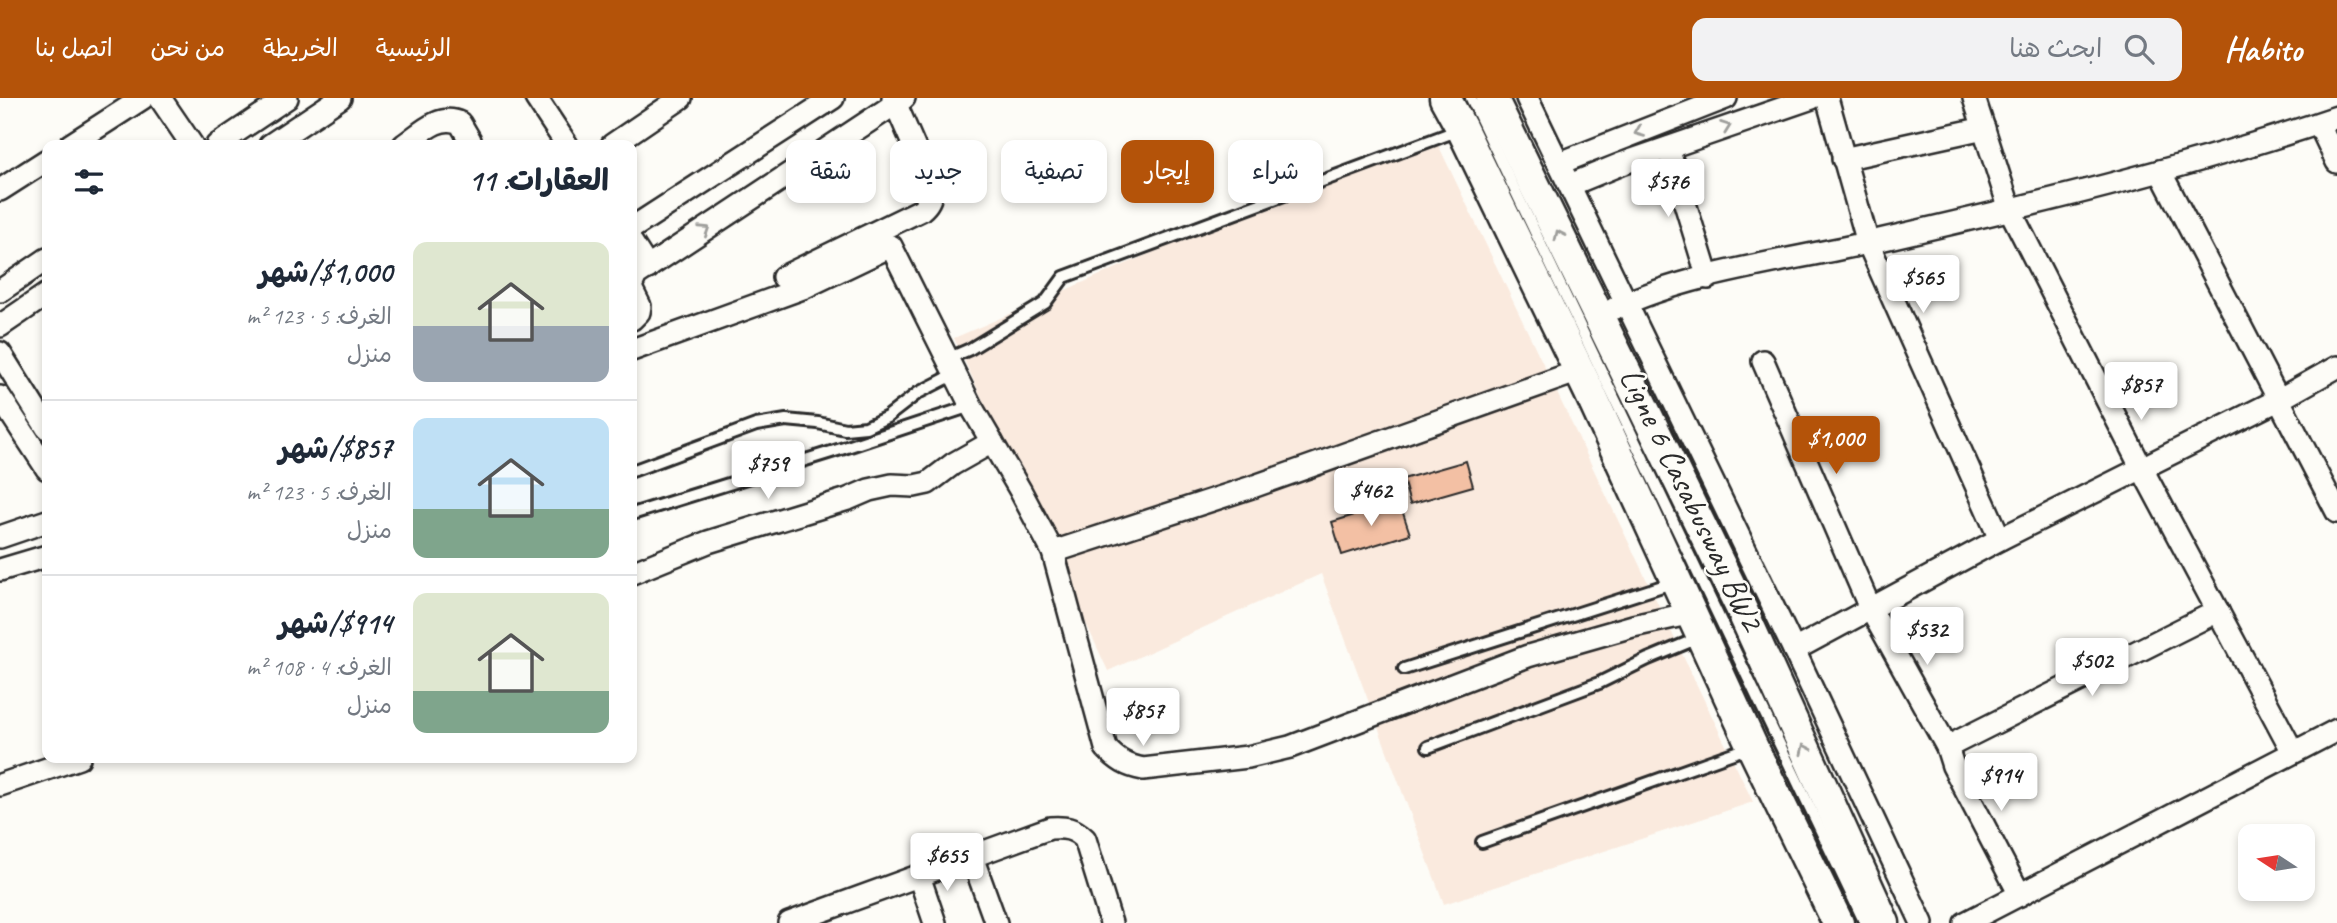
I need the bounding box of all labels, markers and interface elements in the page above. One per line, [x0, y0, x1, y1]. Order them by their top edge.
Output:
search box [1692, 18, 2182, 81]
text: Habito [2224, 28, 2302, 70]
icon: search [2120, 30, 2158, 68]
text: ابحث هنا [2009, 32, 2102, 65]
text: اتصل بنا [35, 33, 113, 63]
text: من نحن [151, 33, 225, 63]
text: الخريطة [263, 33, 338, 63]
text: الرئيسية [376, 33, 451, 63]
one-way arrow [1720, 121, 1732, 135]
one-way arrow [1634, 123, 1646, 137]
chip: شقة [786, 140, 876, 203]
chip: جديد [890, 140, 987, 203]
chip: تصفية [1001, 140, 1107, 203]
chip: إيجار [1121, 140, 1214, 203]
chip: شراء [1228, 140, 1323, 203]
pin: $576 [1627, 159, 1709, 219]
text: العقارات: 11 [468, 161, 609, 199]
icon: filters [70, 163, 108, 201]
text: $576 [1647, 167, 1689, 196]
one-way arrow [698, 225, 711, 238]
one-way arrow [1553, 230, 1567, 242]
text: $1,000/شهر [259, 253, 392, 291]
pin: $565 [1882, 256, 1964, 315]
text: $565 [1902, 263, 1944, 292]
icon: home [469, 270, 553, 354]
text: الغرف: 5 · 123 m² [246, 302, 392, 331]
text: منزل [347, 340, 392, 369]
street label: Ligne 6 Casabusway BW2 [1610, 361, 1775, 640]
pin: $857 [2100, 362, 2182, 422]
text: $857 [2121, 370, 2161, 399]
pin: $1,000 [1779, 416, 1893, 476]
text: $1,000 [1808, 424, 1864, 453]
text: $857/شهر [279, 429, 392, 467]
pin: $759 [727, 442, 809, 501]
icon: home [469, 446, 553, 530]
text: $759 [748, 449, 788, 478]
pin: $462 [1330, 468, 1412, 528]
text: $462 [1350, 476, 1392, 505]
text: الغرف: 5 · 123 m² [246, 478, 392, 507]
text: منزل [347, 516, 392, 545]
text: $914/شهر [279, 604, 392, 642]
pin: $532 [1886, 608, 1968, 667]
text: $532 [1906, 615, 1948, 644]
icon: home [469, 621, 553, 705]
pin: $502 [2051, 638, 2133, 698]
text: $502 [2071, 646, 2113, 675]
text: الغرف: 4 · 108 m² [246, 653, 392, 682]
pin: $857 [1102, 688, 1184, 748]
text: منزل [347, 691, 392, 720]
text: $857 [1123, 696, 1163, 725]
one-way arrow [1799, 744, 1813, 757]
pin: $914 [1960, 754, 2042, 813]
text: $914 [1980, 761, 2022, 790]
north arrow [2238, 824, 2315, 901]
map controls [2238, 824, 2315, 901]
pin: $655 [906, 834, 988, 893]
text: $655 [926, 841, 968, 870]

